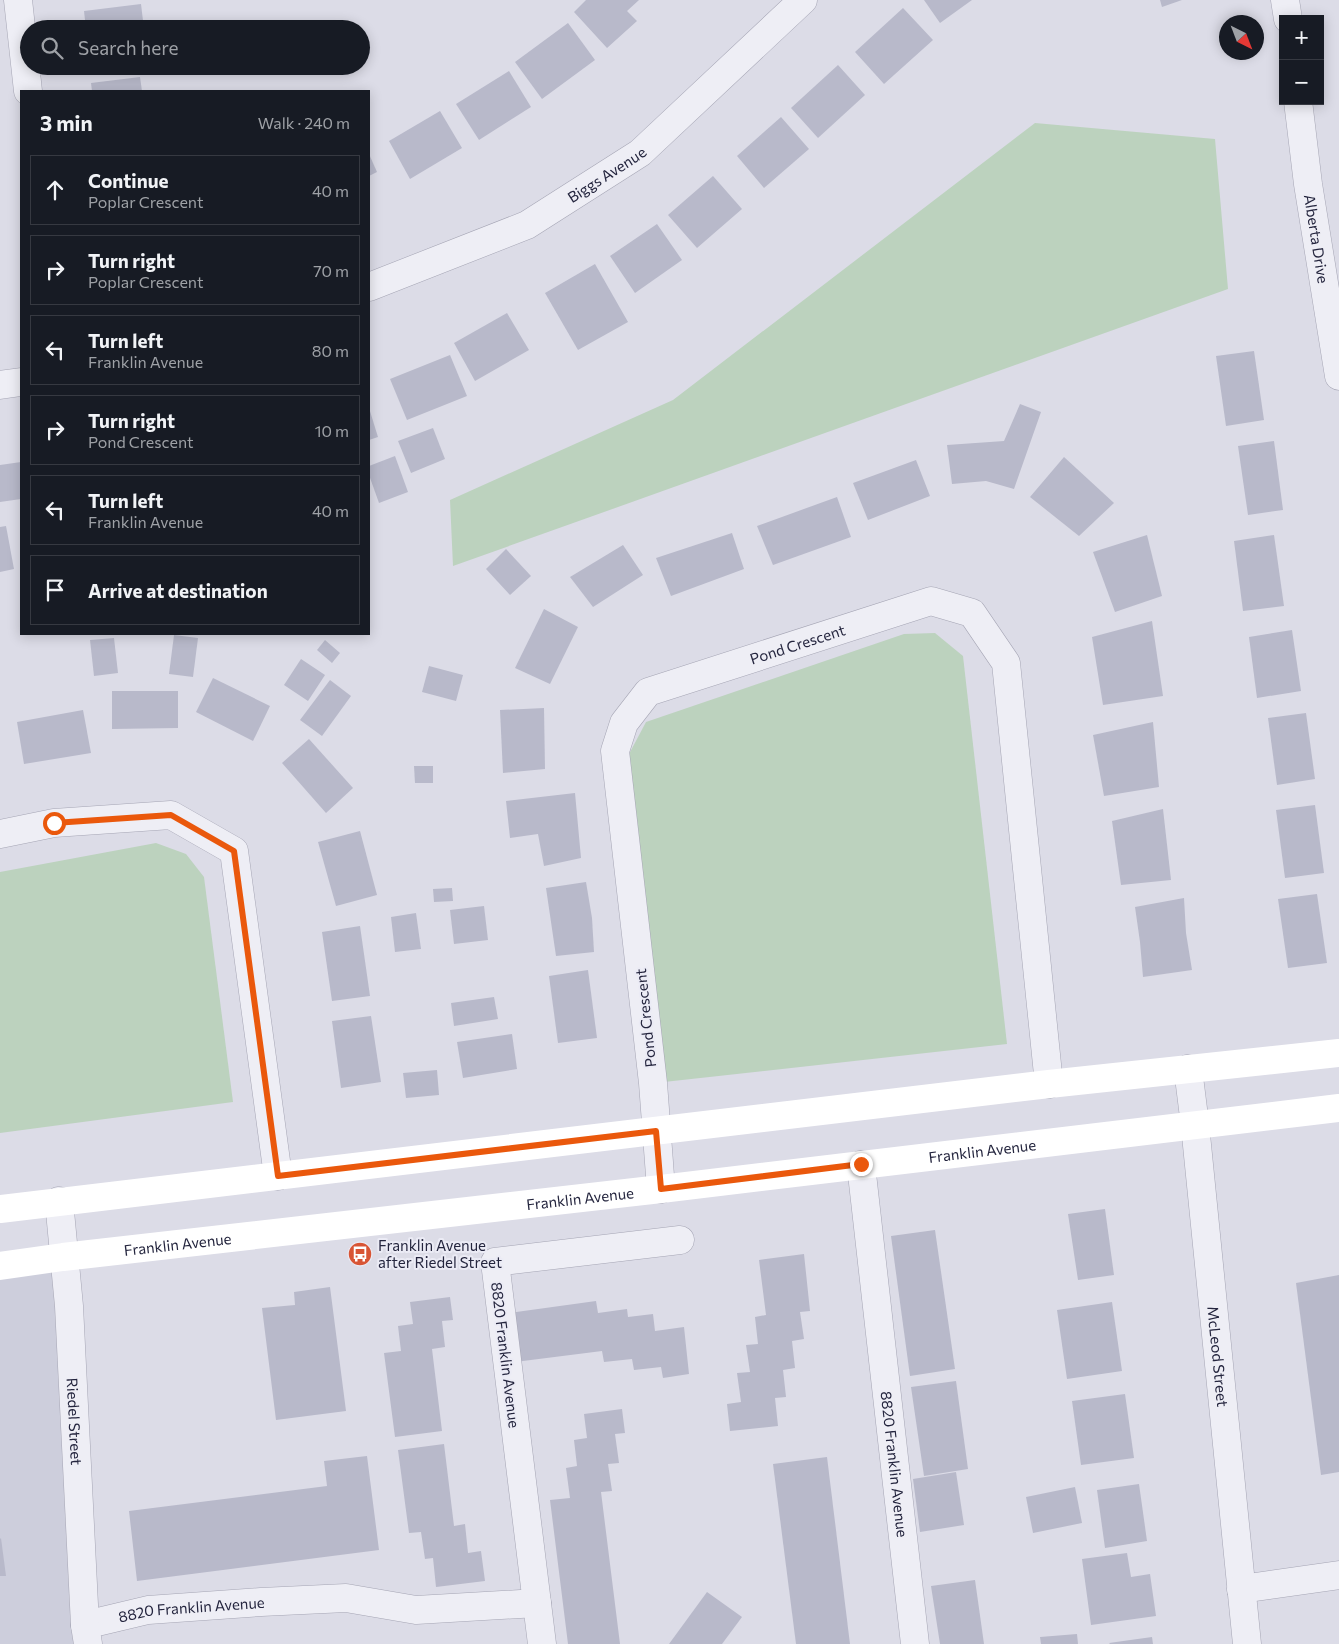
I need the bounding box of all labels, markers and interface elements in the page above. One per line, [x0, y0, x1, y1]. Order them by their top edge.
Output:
north arrow [1219, 15, 1264, 60]
map controls [1279, 15, 1324, 105]
button: + [1279, 15, 1324, 60]
search box [20, 20, 370, 75]
icon: search [38, 34, 66, 62]
text: Search here [78, 36, 178, 59]
button: − [1279, 60, 1324, 105]
text: 3 min [40, 110, 93, 135]
text: Walk · 240 m [258, 113, 350, 132]
street label: Biggs Avenue [564, 143, 650, 206]
text: Continue [88, 169, 168, 192]
icon: ahead [41, 176, 69, 204]
text: 40 m [312, 181, 349, 200]
text: Poplar Crescent [88, 192, 204, 211]
street label: Alberta Drive [1301, 193, 1333, 285]
text: Turn right [88, 249, 175, 272]
icon: right [41, 256, 69, 284]
text: 70 m [313, 261, 349, 280]
text: Poplar Crescent [88, 272, 204, 291]
text: Turn left [88, 329, 163, 352]
icon: left [41, 336, 69, 364]
text: 80 m [312, 341, 349, 360]
text: Franklin Avenue [88, 352, 203, 371]
text: Turn right [88, 409, 175, 432]
icon: right [41, 416, 69, 444]
text: 10 m [315, 421, 349, 440]
text: Pond Crescent [88, 432, 194, 451]
text: Turn left [88, 489, 163, 512]
icon: left [41, 496, 69, 524]
text: 40 m [312, 501, 349, 520]
text: Franklin Avenue [88, 512, 203, 531]
icon: arrive [41, 576, 69, 604]
text: Arrive at destination [88, 579, 268, 602]
street label: Pond Crescent [747, 620, 847, 668]
route start [43, 812, 66, 835]
street label: Pond Crescent [631, 968, 659, 1068]
street label: Franklin Avenue [928, 1135, 1037, 1166]
route end [850, 1153, 873, 1176]
street label: Franklin Avenue [525, 1183, 635, 1213]
street label: Franklin Avenue [123, 1229, 232, 1259]
place label: Franklin Avenue after Riedel Street [378, 1236, 502, 1271]
bus stop icon: Franklin Avenue after Riedel Street [347, 1241, 373, 1267]
street label: 8820 Franklin Avenue [488, 1281, 524, 1429]
street label: McLeod Street [1204, 1305, 1232, 1408]
street label: Riedel Street [64, 1377, 86, 1466]
street label: 8820 Franklin Avenue [878, 1390, 912, 1538]
street label: 8820 Franklin Avenue [116, 1593, 265, 1626]

